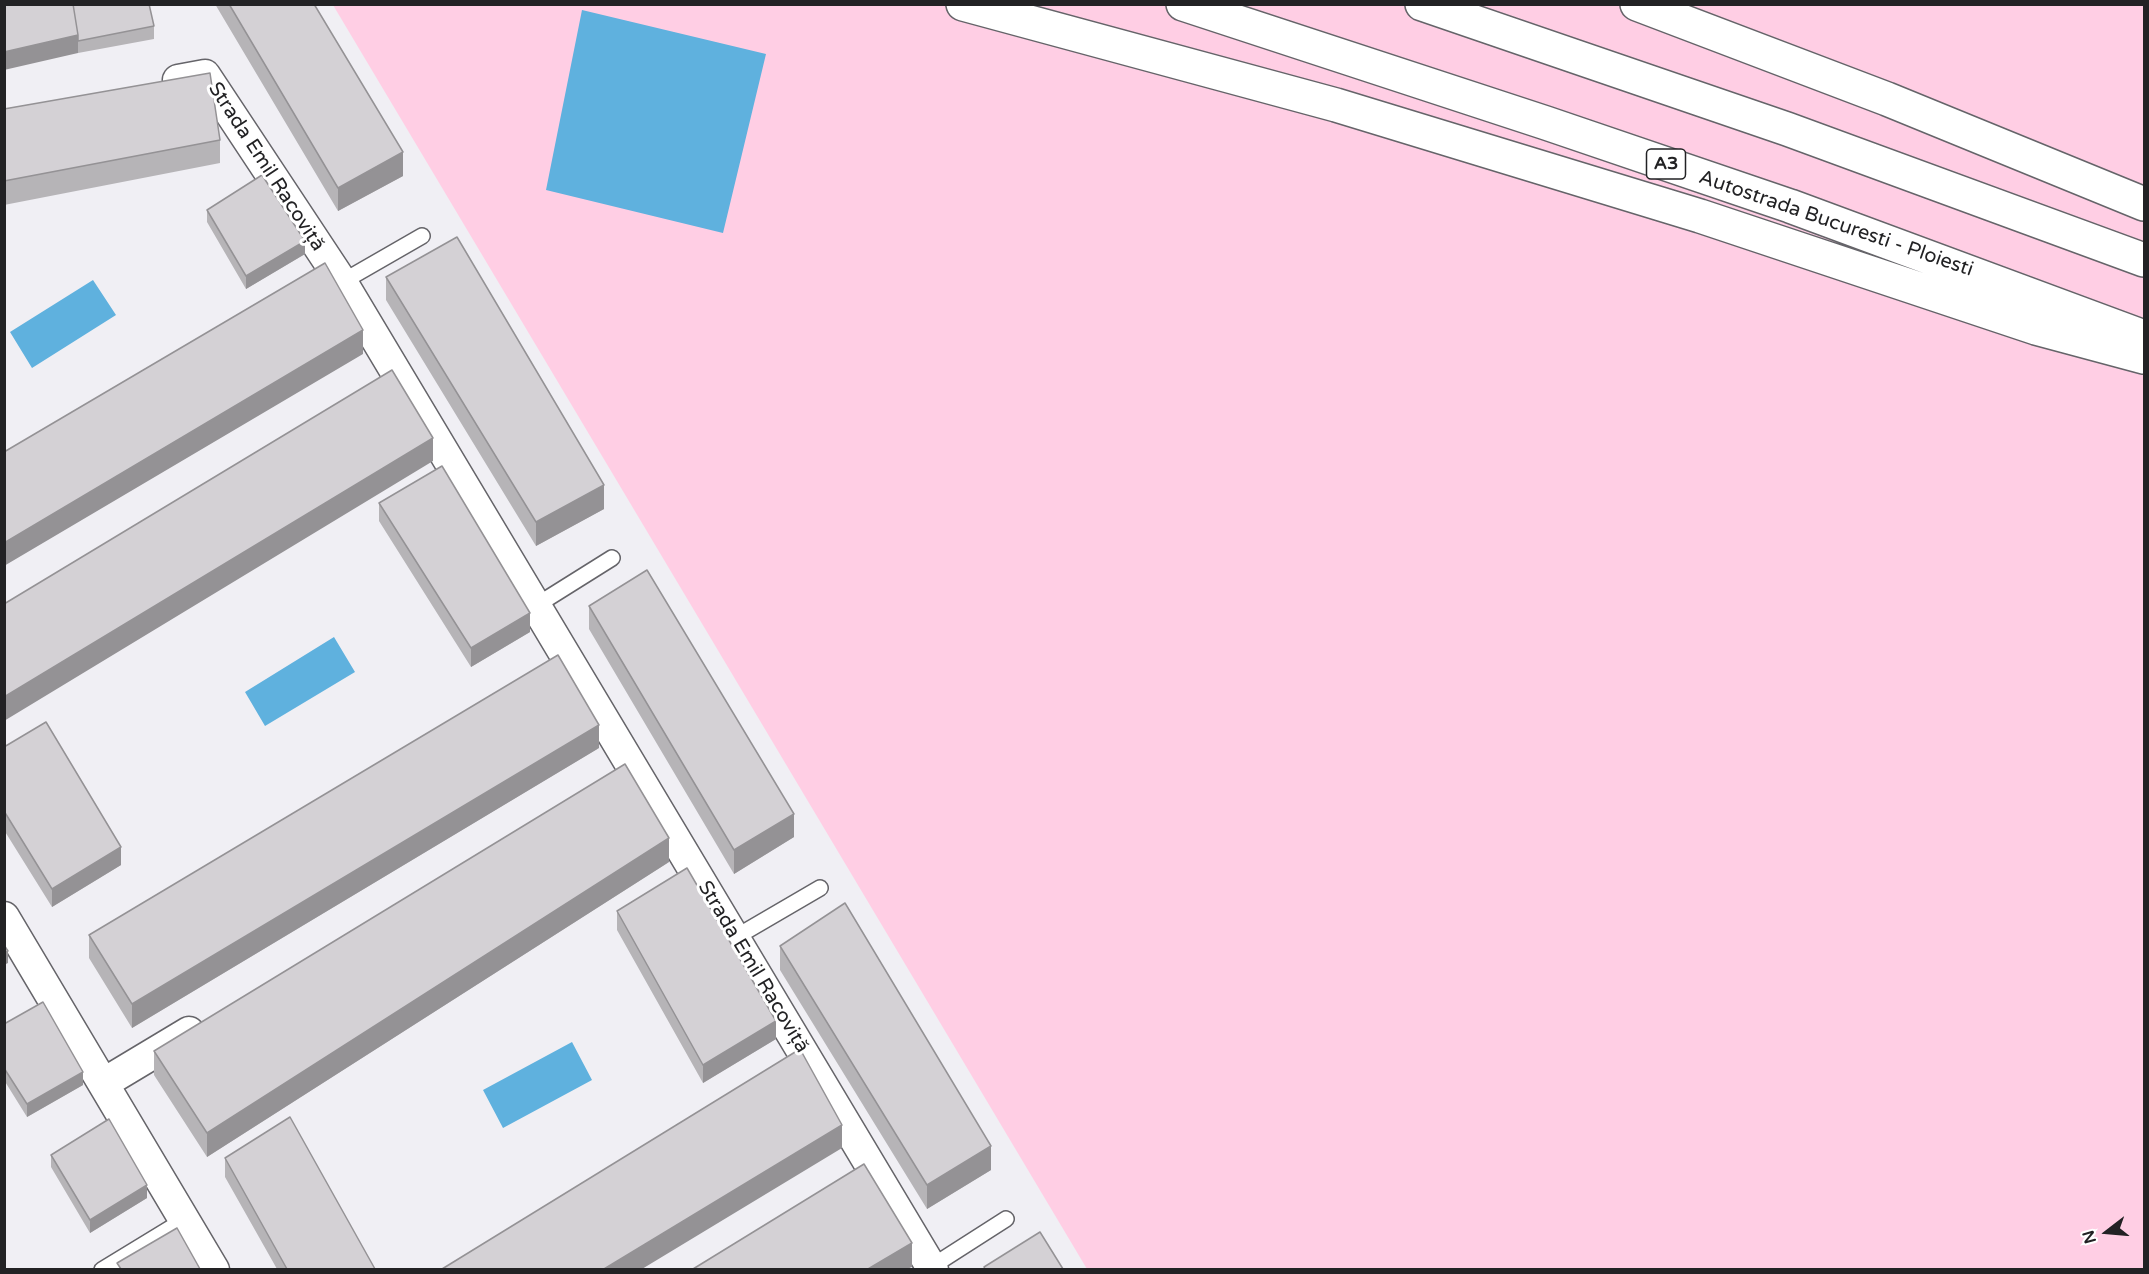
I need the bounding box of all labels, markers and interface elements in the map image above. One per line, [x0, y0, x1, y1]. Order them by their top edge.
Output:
street label: Strada Emil Racoviță [203, 78, 329, 256]
road number: A3 [1646, 149, 1686, 179]
street label: Autostrada Bucuresti - Ploiesti [1696, 166, 1976, 282]
street label: Strada Emil Racoviță [692, 877, 814, 1057]
north arrow [2077, 1202, 2137, 1262]
text: N [2078, 1228, 2101, 1246]

